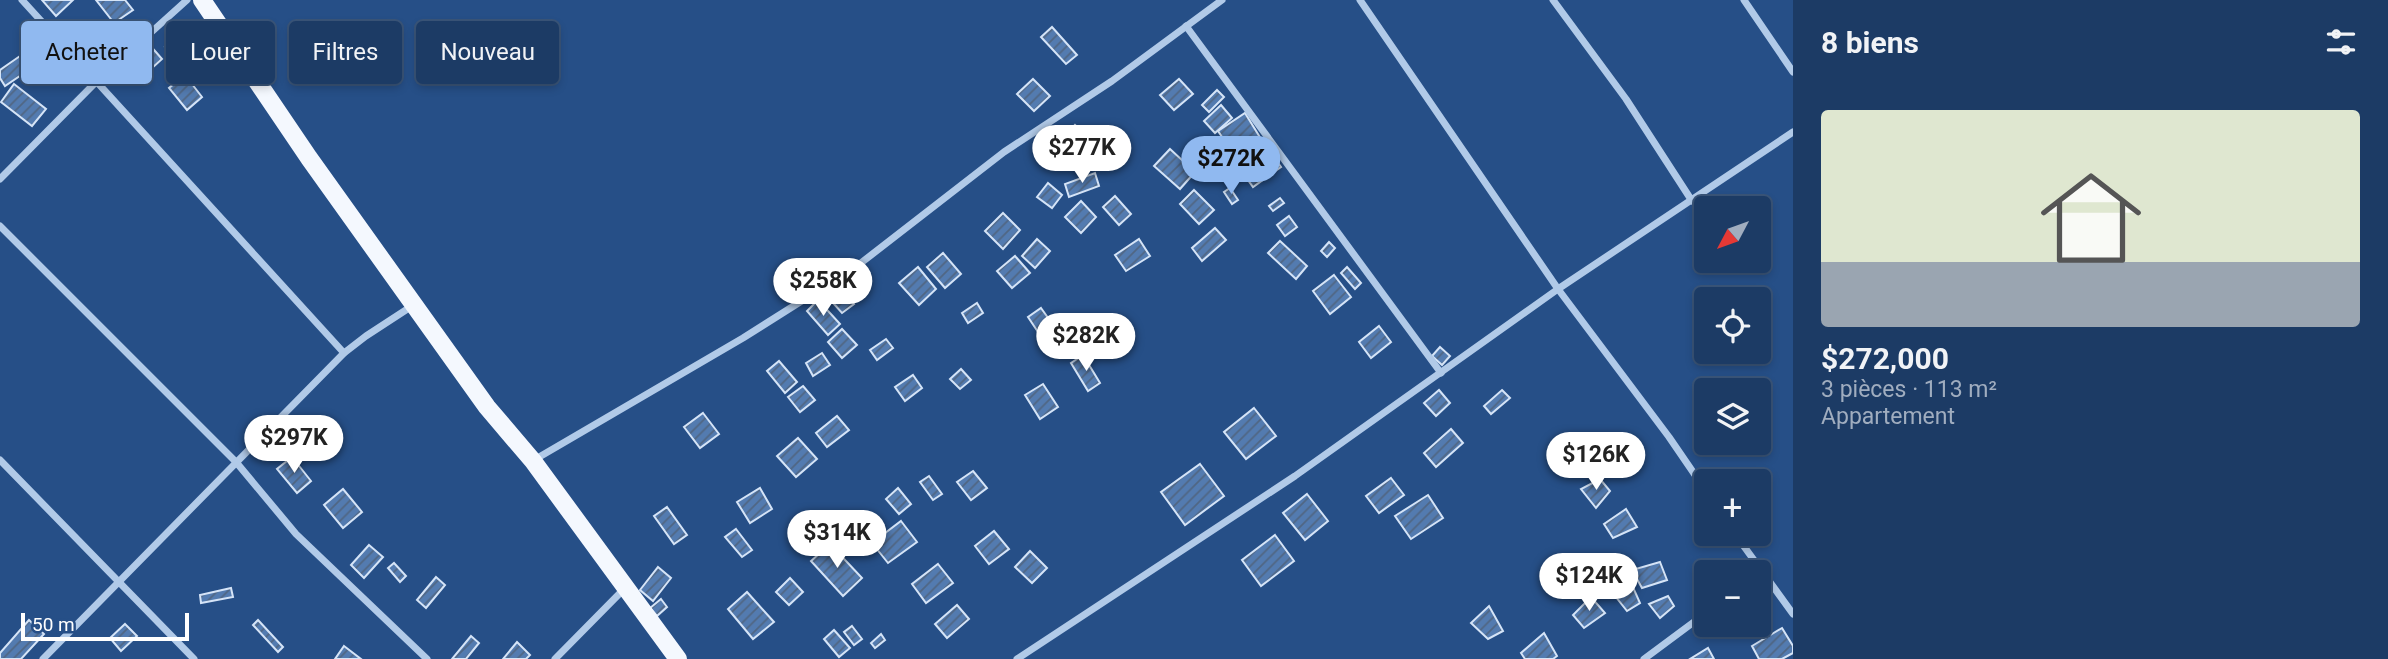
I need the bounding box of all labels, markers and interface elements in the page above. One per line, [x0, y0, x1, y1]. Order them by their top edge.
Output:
chip: Acheter [21, 21, 152, 84]
chip: Louer [166, 21, 275, 84]
chip: Filtres [289, 21, 402, 84]
chip: Nouveau [416, 21, 559, 84]
icon: filters [2322, 23, 2360, 61]
text: 8 biens [1821, 25, 1919, 60]
pin: $277K [1033, 125, 1131, 185]
text: $277K [1048, 134, 1116, 161]
pin: $272K [1182, 136, 1280, 196]
text: $272K [1197, 145, 1265, 172]
icon: home [2028, 155, 2154, 281]
north arrow [1694, 196, 1771, 273]
map controls [1694, 196, 1771, 637]
pin: $258K [774, 258, 872, 318]
text: $258K [789, 267, 857, 294]
button: locate [1694, 287, 1771, 364]
pin: $282K [1037, 314, 1135, 373]
text: $282K [1052, 322, 1120, 349]
text: $272,000 [1821, 341, 1949, 376]
text: 3 pièces · 113 m² [1821, 376, 1997, 403]
button: layers [1694, 378, 1771, 455]
text: Appartement [1821, 403, 1955, 430]
pin: $297K [245, 416, 343, 475]
text: $297K [260, 424, 328, 451]
pin: $126K [1547, 433, 1645, 492]
text: $126K [1562, 441, 1630, 468]
button: + [1694, 469, 1771, 546]
pin: $314K [788, 510, 886, 570]
text: $314K [803, 519, 871, 546]
pin: $124K [1540, 554, 1638, 613]
button: − [1694, 560, 1771, 637]
text: $124K [1555, 562, 1623, 589]
scale bar [21, 610, 189, 642]
text: 50 m [32, 613, 75, 636]

